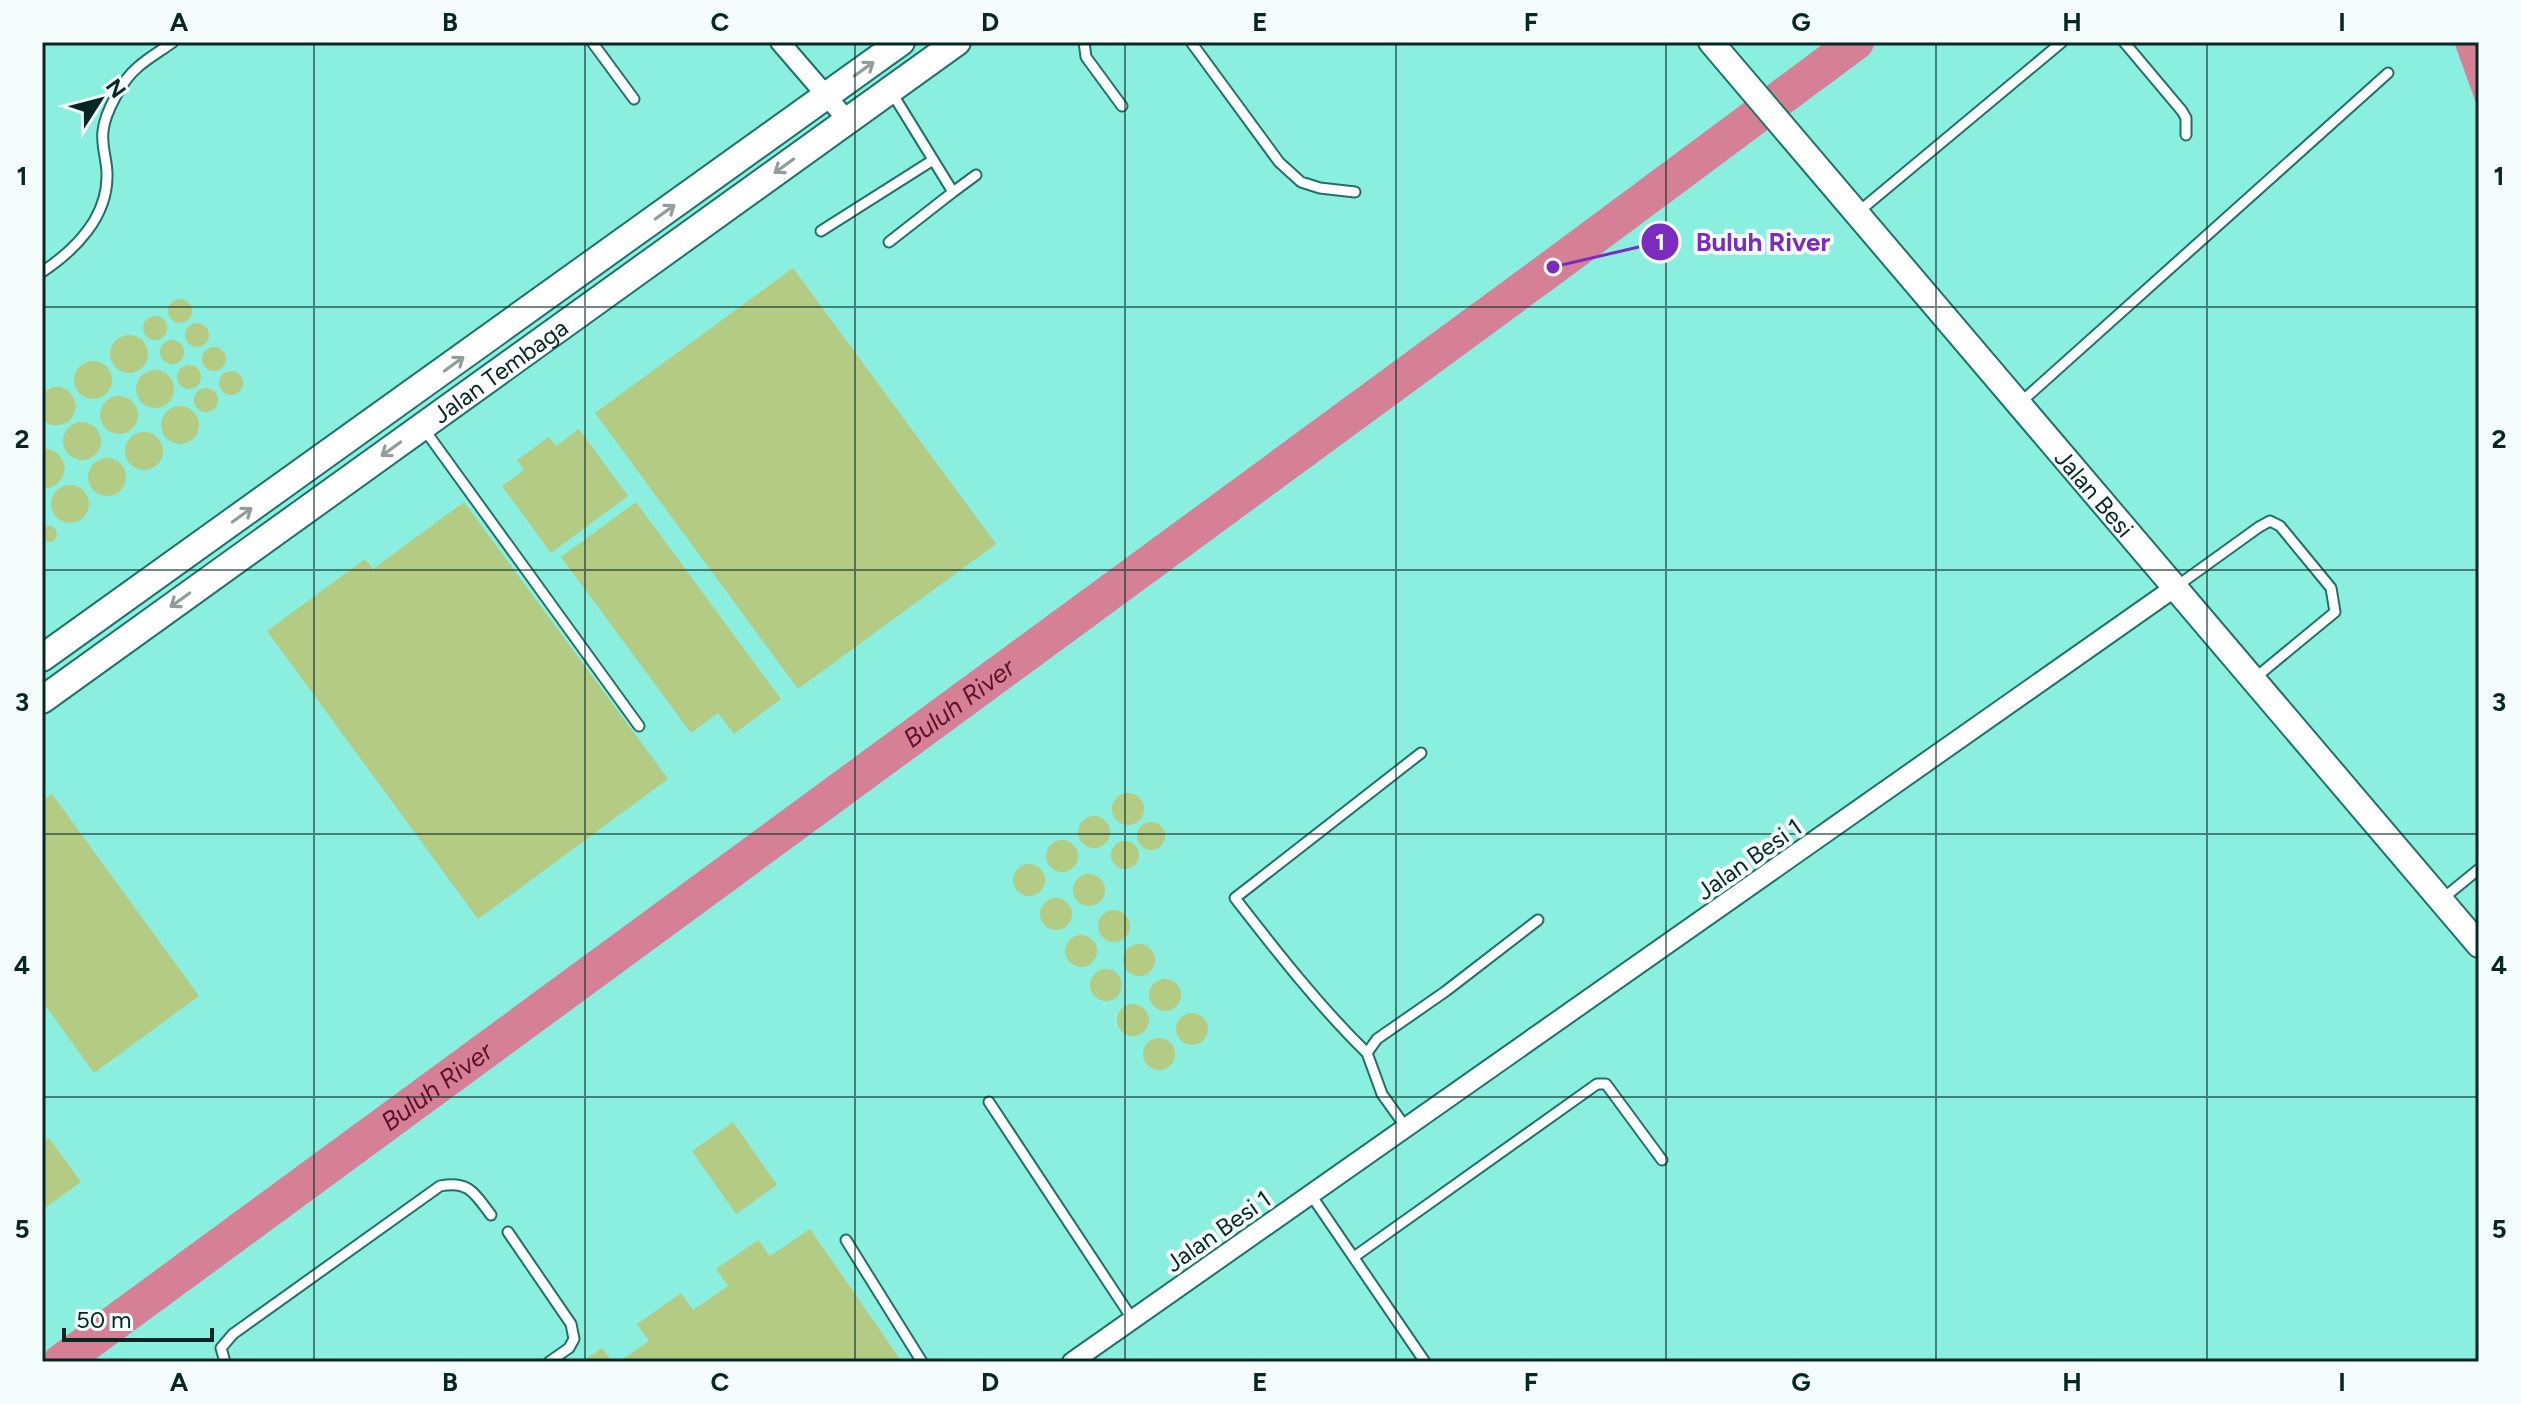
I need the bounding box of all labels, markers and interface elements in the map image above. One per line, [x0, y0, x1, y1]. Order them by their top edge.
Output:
text: A [170, 6, 189, 38]
text: B [442, 6, 458, 38]
text: C [711, 6, 730, 38]
text: D [981, 6, 999, 38]
text: E [1252, 6, 1268, 38]
text: F [1524, 6, 1538, 38]
text: G [1791, 6, 1811, 38]
text: H [2062, 6, 2082, 38]
text: I [2338, 6, 2346, 38]
north arrow [60, 60, 140, 140]
one-way arrow [853, 61, 874, 78]
text: N [100, 74, 132, 103]
one-way arrow [774, 158, 796, 174]
text: 1 [17, 160, 27, 192]
text: 1 [2494, 160, 2504, 192]
one-way arrow [654, 204, 675, 221]
callout: Buluh River [1640, 217, 1847, 267]
text: Buluh River [1696, 226, 1831, 258]
text: 1 [1655, 227, 1665, 256]
street label: Jalan Tembaga [427, 312, 573, 429]
one-way arrow [442, 355, 464, 372]
text: 2 [14, 423, 30, 455]
text: 2 [2491, 423, 2507, 455]
one-way arrow [381, 441, 403, 457]
street label: Jalan Besi [2049, 443, 2140, 543]
one-way arrow [231, 507, 252, 524]
one-way arrow [170, 592, 192, 609]
water label: Buluh River [897, 651, 1022, 754]
text: 3 [15, 686, 29, 718]
text: 3 [2492, 686, 2506, 718]
street label: Jalan Besi 1 [1691, 812, 1807, 906]
text: 4 [14, 949, 30, 981]
text: 4 [2491, 949, 2507, 981]
water label: Buluh River [375, 1034, 500, 1138]
street label: Jalan Besi 1 [1160, 1184, 1276, 1278]
text: 5 [14, 1213, 30, 1245]
text: 5 [2491, 1213, 2507, 1245]
scale bar [64, 1292, 212, 1342]
text: 50 m [76, 1305, 132, 1334]
text: A [170, 1366, 189, 1398]
text: B [442, 1366, 458, 1398]
text: C [711, 1366, 730, 1398]
text: D [981, 1366, 999, 1398]
text: E [1252, 1366, 1268, 1398]
text: F [1524, 1366, 1538, 1398]
text: G [1791, 1366, 1811, 1398]
text: H [2062, 1366, 2082, 1398]
text: I [2338, 1366, 2346, 1398]

